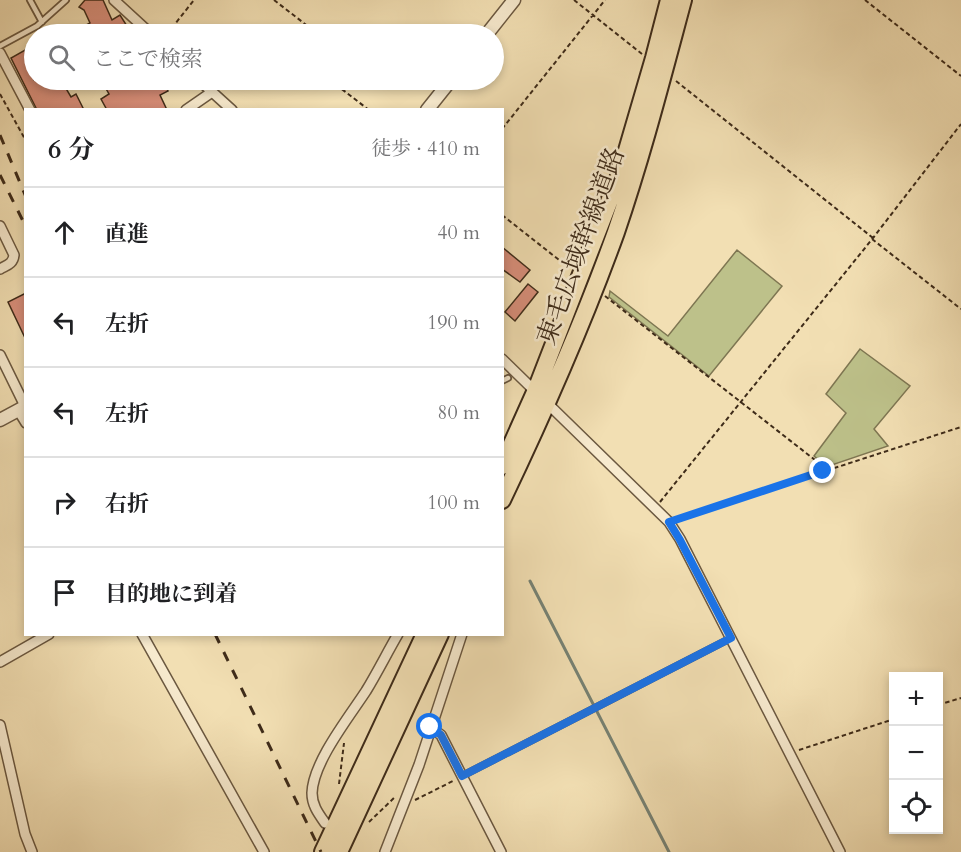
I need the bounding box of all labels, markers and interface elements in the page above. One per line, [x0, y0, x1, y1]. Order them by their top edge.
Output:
search box [24, 24, 504, 90]
icon: search [45, 41, 78, 74]
text: ここで検索 [93, 44, 203, 74]
text: 6 分 [48, 132, 94, 167]
text: 徒歩 · 410 m [371, 135, 480, 162]
street label: 東毛広域幹線道路 [528, 142, 632, 350]
icon: ahead [48, 216, 81, 249]
text: 直進 [105, 219, 149, 249]
text: 40 m [437, 219, 480, 246]
icon: left [48, 306, 81, 339]
text: 左折 [105, 309, 149, 339]
text: 190 m [427, 309, 480, 336]
icon: left [48, 396, 81, 429]
text: 左折 [105, 399, 149, 429]
text: 80 m [437, 399, 480, 426]
route end [809, 457, 835, 483]
icon: right [48, 486, 81, 519]
text: 右折 [105, 489, 149, 519]
text: 100 m [427, 489, 480, 516]
icon: arrive [48, 576, 81, 609]
text: 目的地に到着 [105, 579, 237, 609]
map controls [889, 672, 943, 834]
button: + [889, 672, 943, 726]
route start [416, 713, 442, 739]
button: − [889, 726, 943, 780]
button: locate [889, 780, 943, 834]

